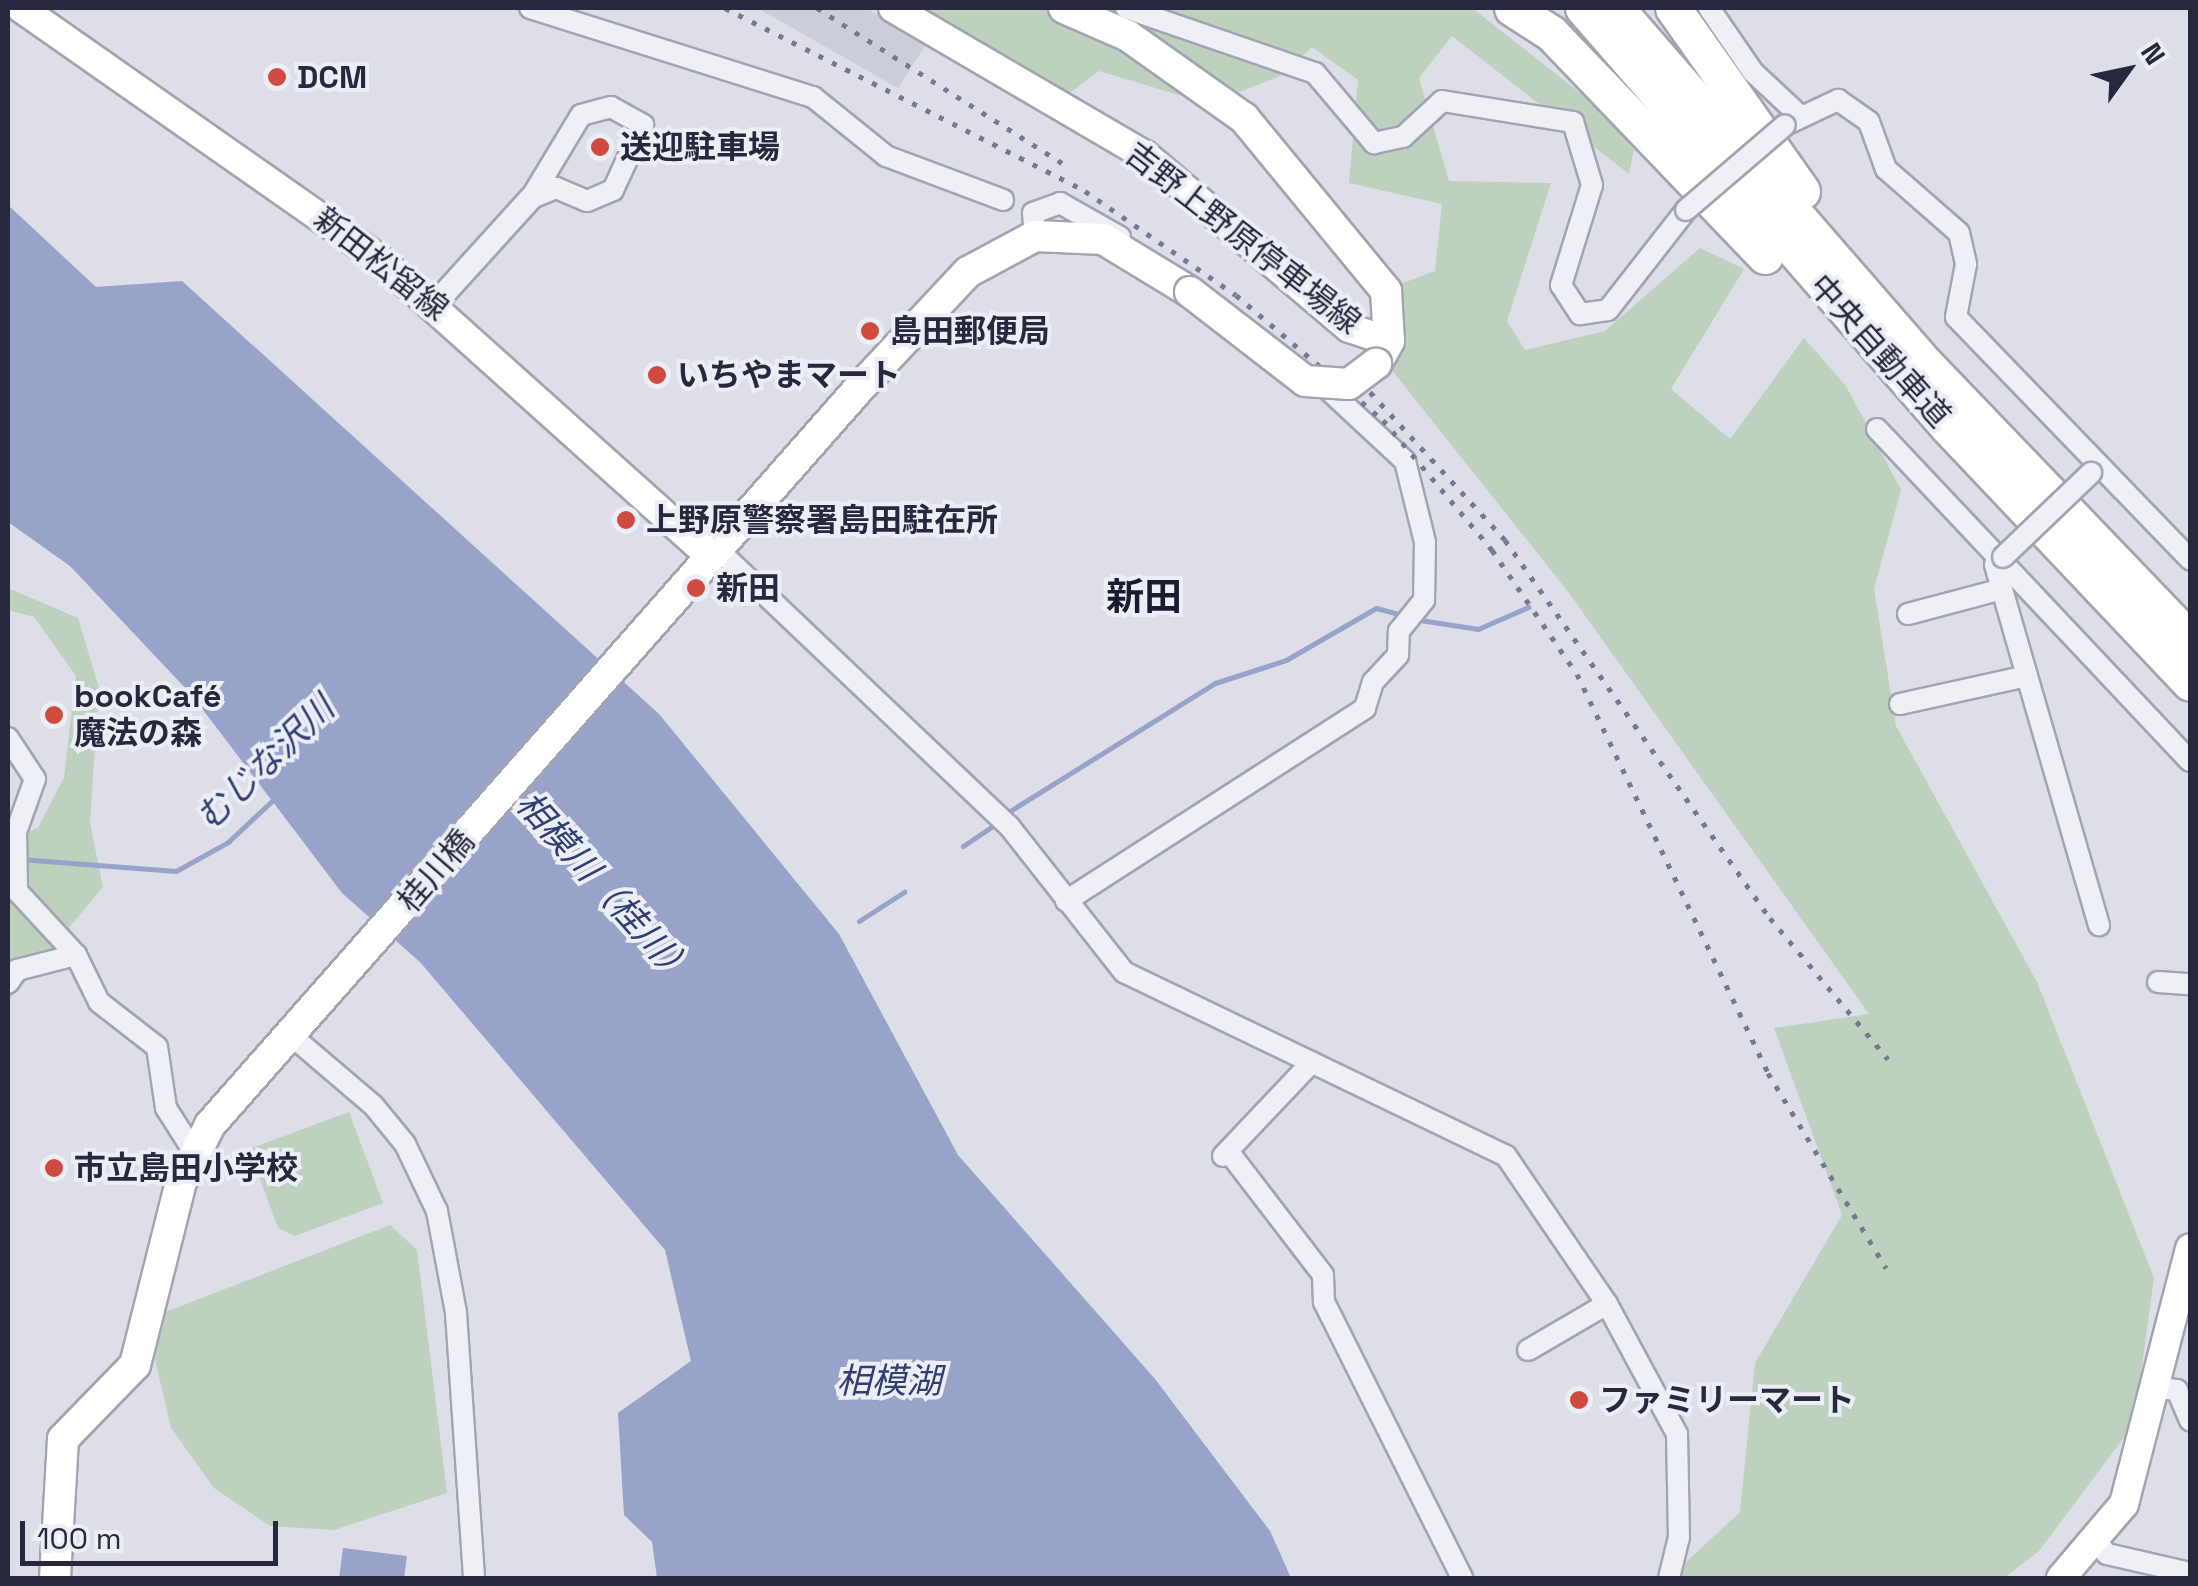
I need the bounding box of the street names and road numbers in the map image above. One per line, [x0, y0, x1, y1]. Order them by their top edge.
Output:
street label: 吉野上野原停車場線 [1118, 134, 1368, 342]
street label: 新田松留線 [306, 200, 456, 328]
street label: 中央自動車道 [1801, 267, 1959, 435]
street label: 桂川橋 [390, 822, 482, 920]

